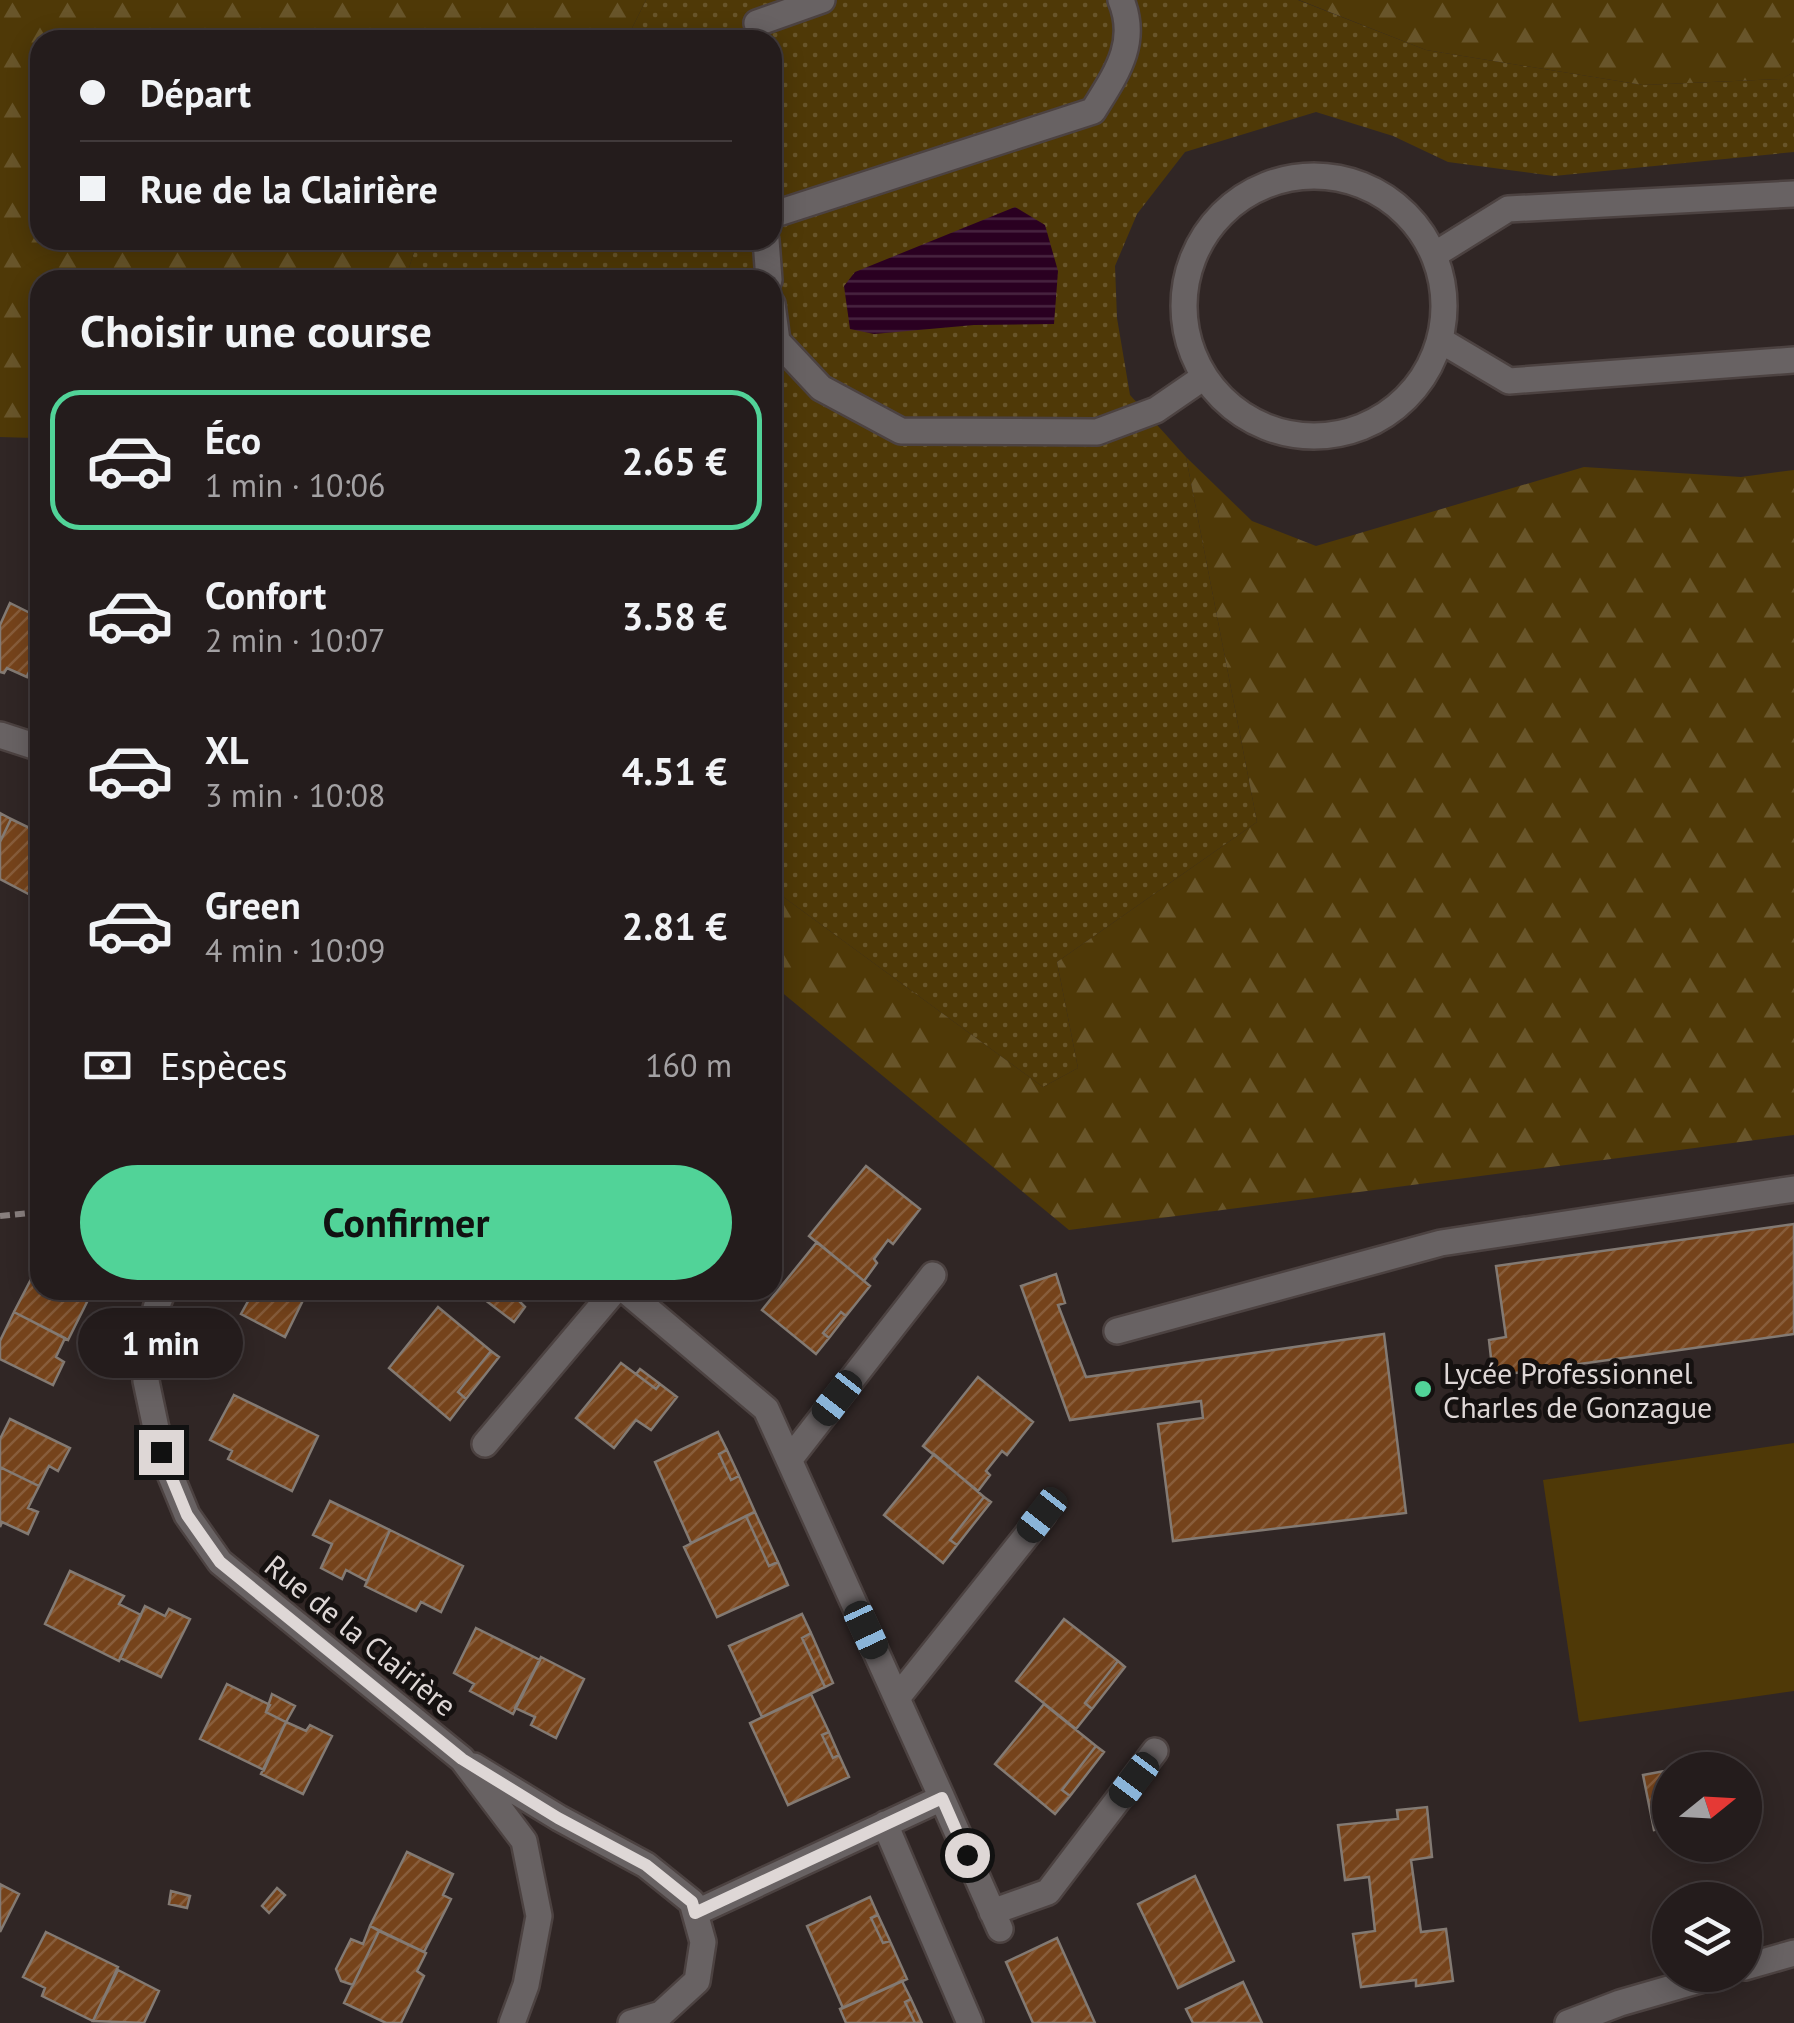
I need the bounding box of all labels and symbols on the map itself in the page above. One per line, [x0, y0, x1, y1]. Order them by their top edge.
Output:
callout: 1 min [79, 1307, 244, 1377]
place label: Lycée Professionnel Charles de Gonzague [1443, 1353, 1712, 1426]
car [807, 1365, 867, 1431]
marker: Lycée Professionnel Charles de Gonzague [1412, 1378, 1434, 1400]
route end [139, 1430, 184, 1475]
car [1012, 1482, 1072, 1548]
street label: Rue de la Clairière [257, 1546, 465, 1724]
car [840, 1596, 892, 1664]
car [1104, 1747, 1164, 1813]
north arrow [1652, 1752, 1762, 1862]
route start [945, 1833, 990, 1878]

